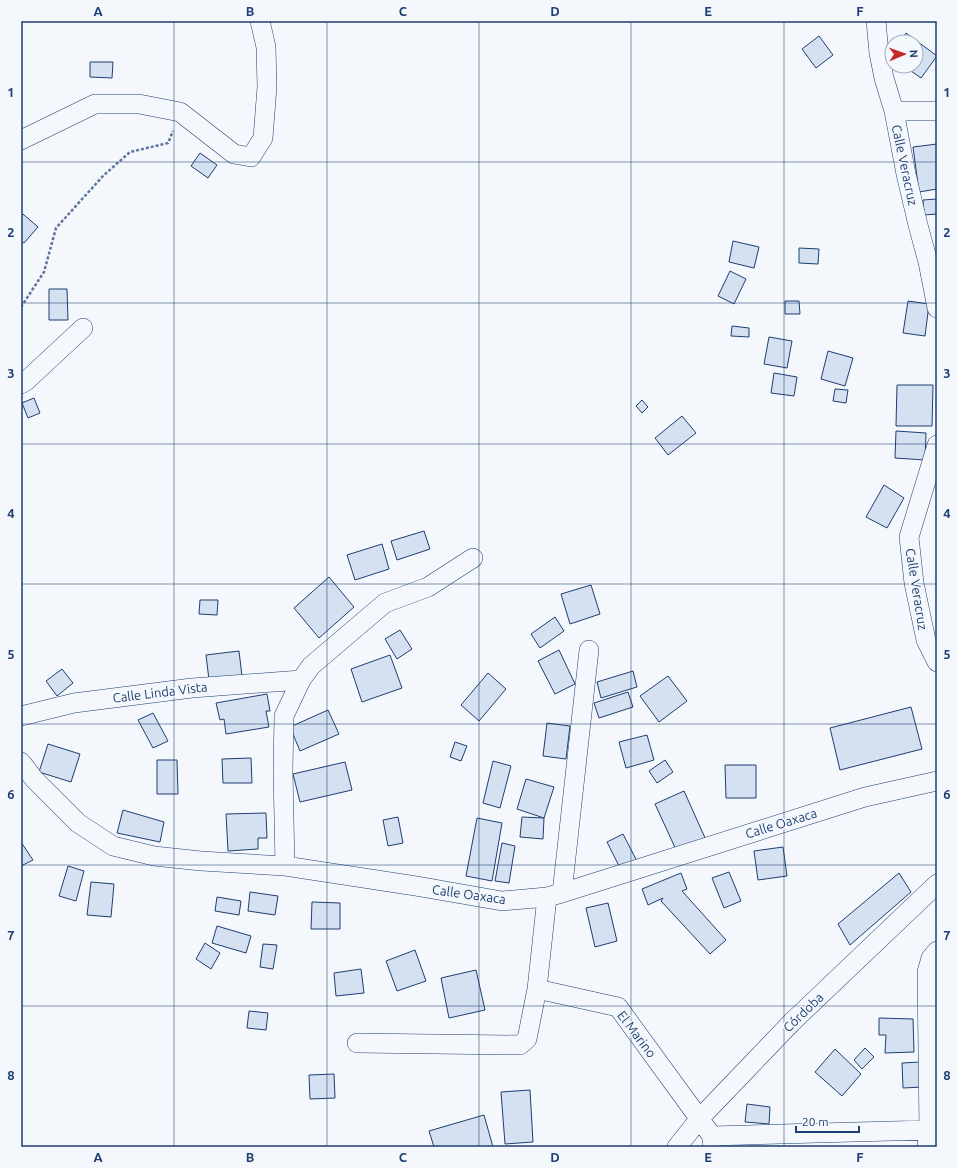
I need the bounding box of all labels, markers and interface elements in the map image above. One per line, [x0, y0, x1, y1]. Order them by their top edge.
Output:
text: A [93, 4, 103, 18]
text: B [246, 4, 255, 18]
text: C [399, 4, 408, 18]
text: D [550, 4, 560, 18]
text: E [704, 4, 712, 18]
text: F [856, 4, 864, 18]
north arrow [884, 34, 924, 74]
text: N [908, 49, 920, 58]
text: 1 [7, 85, 15, 99]
text: 1 [943, 85, 951, 99]
street label: Calle Veracruz [890, 123, 920, 207]
text: 2 [7, 225, 15, 239]
text: 2 [943, 225, 951, 239]
text: 3 [7, 366, 15, 380]
text: 3 [943, 366, 951, 380]
text: 4 [7, 506, 15, 520]
text: 4 [943, 506, 951, 520]
street label: Calle Veracruz [904, 547, 930, 631]
text: 5 [7, 647, 15, 661]
text: 5 [943, 647, 951, 661]
street label: Calle Linda Vista [112, 679, 208, 705]
text: 6 [7, 787, 15, 801]
text: 6 [943, 787, 951, 801]
street label: Calle Oaxaca [743, 805, 819, 841]
street label: Calle Oaxaca [431, 882, 507, 906]
text: 7 [7, 928, 15, 942]
text: 7 [943, 928, 951, 942]
street label: Córdoba [780, 990, 826, 1034]
street label: El Marino [615, 1008, 659, 1060]
text: 8 [7, 1068, 15, 1082]
text: 8 [943, 1068, 951, 1082]
scale bar [796, 1108, 859, 1134]
text: 20 m [802, 1115, 829, 1128]
text: A [93, 1150, 103, 1164]
text: B [246, 1150, 255, 1164]
text: C [399, 1150, 408, 1164]
text: D [550, 1150, 560, 1164]
text: E [704, 1150, 712, 1164]
text: F [856, 1150, 864, 1164]

